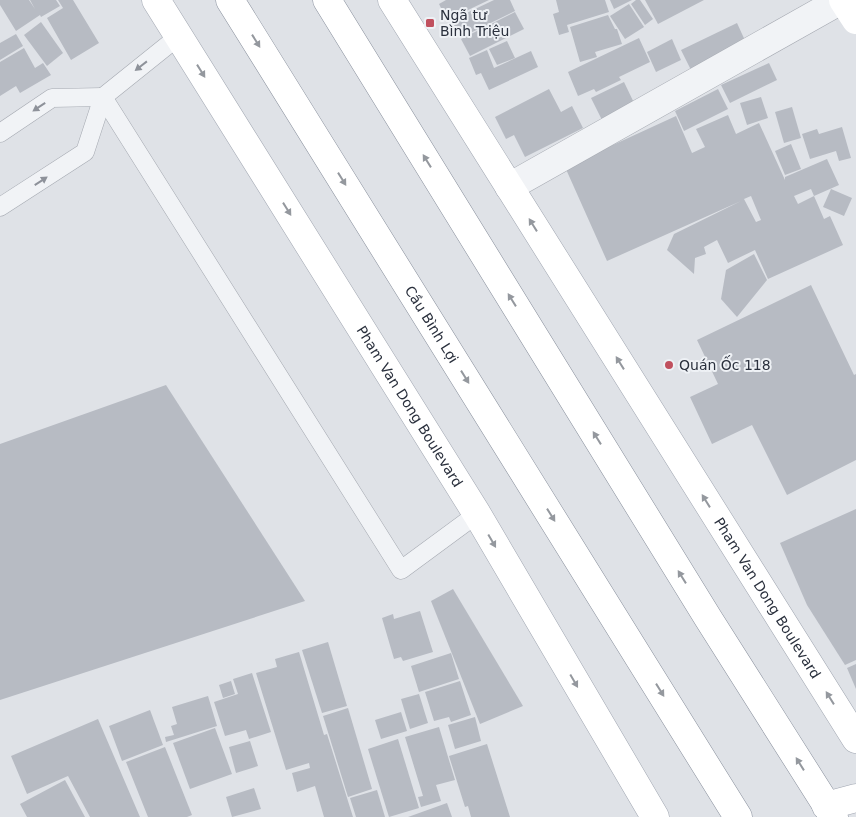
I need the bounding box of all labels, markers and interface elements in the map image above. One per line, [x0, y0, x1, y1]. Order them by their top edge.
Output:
place label: Ngã tư Bình Triệu [440, 7, 509, 39]
marker: Ngã tư Bình Triệu [424, 17, 436, 29]
one-way arrow [252, 35, 261, 48]
one-way arrow [135, 61, 148, 72]
one-way arrow [196, 64, 206, 78]
one-way arrow [32, 102, 46, 112]
one-way arrow [422, 155, 431, 168]
one-way arrow [337, 173, 347, 186]
one-way arrow [34, 176, 48, 185]
one-way arrow [282, 202, 291, 216]
one-way arrow [529, 219, 538, 232]
street label: Cầu Bình Lợi [402, 283, 462, 366]
one-way arrow [507, 293, 516, 306]
street label: Pham Van Dong Boulevard [353, 323, 466, 490]
place label: Quán Ốc 118 [679, 355, 771, 373]
one-way arrow [615, 356, 625, 370]
marker: Quán Ốc 118 [663, 359, 675, 371]
one-way arrow [460, 370, 470, 383]
one-way arrow [592, 432, 601, 445]
one-way arrow [702, 494, 711, 507]
one-way arrow [546, 508, 556, 521]
street label: Pham Van Dong Boulevard [711, 515, 824, 681]
one-way arrow [488, 533, 496, 548]
one-way arrow [677, 570, 687, 583]
one-way arrow [570, 674, 579, 687]
one-way arrow [655, 684, 665, 697]
one-way arrow [825, 691, 835, 704]
one-way arrow [795, 758, 805, 771]

